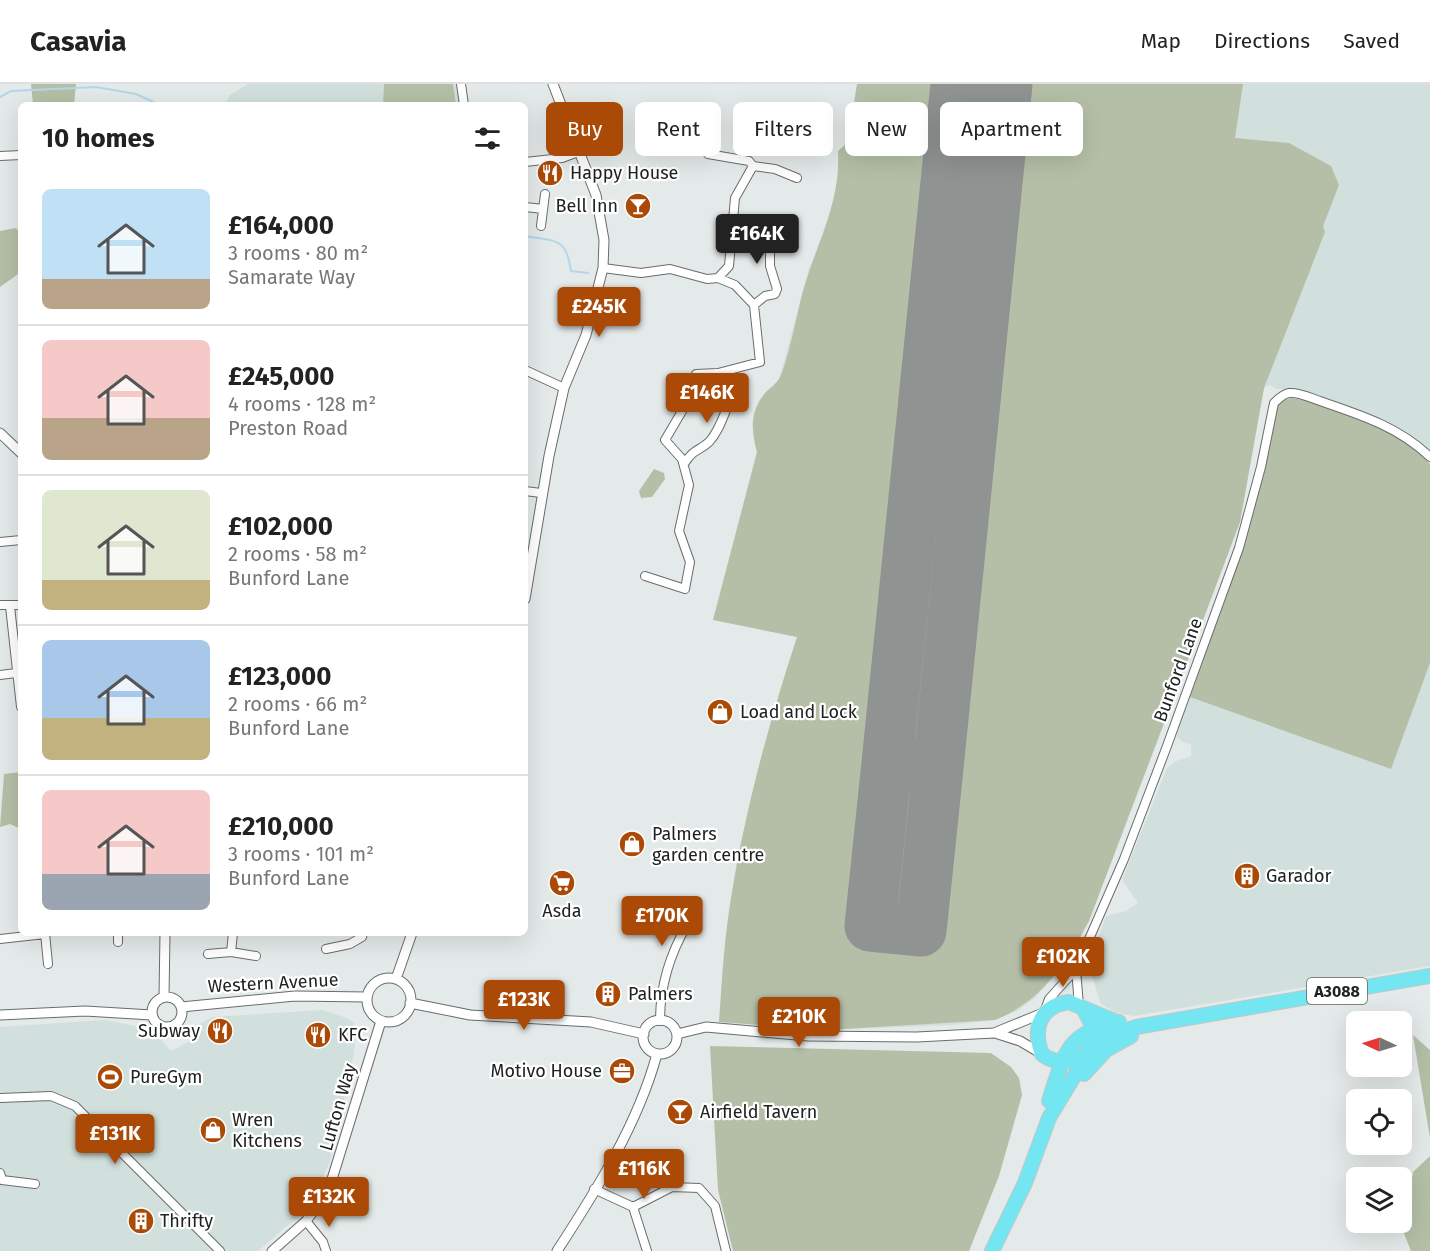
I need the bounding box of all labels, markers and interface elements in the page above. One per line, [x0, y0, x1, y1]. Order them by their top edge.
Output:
text: Casavia [30, 25, 127, 58]
text: Map [1141, 28, 1181, 54]
text: Directions [1214, 28, 1310, 54]
text: Saved [1343, 28, 1400, 54]
chip: Buy [546, 102, 623, 156]
chip: Rent [635, 102, 721, 156]
chip: Filters [733, 102, 833, 156]
chip: New [845, 102, 928, 156]
chip: Apartment [940, 102, 1083, 156]
icon: filters [471, 122, 504, 155]
text: 10 homes [42, 123, 155, 154]
restaurant icon: Happy House [535, 158, 565, 188]
place label: Happy House [570, 162, 678, 184]
bar icon: Bell Inn [623, 191, 653, 221]
place label: Bell Inn [556, 195, 618, 217]
text: £164,000 [228, 210, 334, 241]
icon: home [90, 213, 162, 285]
pin: £164K [715, 214, 799, 265]
text: £164K [730, 221, 784, 245]
text: 3 rooms · 80 m² [228, 241, 368, 265]
text: Samarate Way [228, 265, 355, 289]
pin: £245K [557, 287, 641, 338]
text: £245K [571, 294, 627, 318]
text: £245,000 [228, 361, 335, 392]
icon: home [90, 364, 162, 436]
pin: £146K [665, 373, 749, 424]
text: £146K [680, 380, 734, 404]
text: 4 rooms · 128 m² [228, 392, 376, 416]
text: Preston Road [228, 416, 348, 440]
text: £102,000 [228, 511, 333, 542]
icon: home [90, 514, 162, 586]
text: 2 rooms · 58 m² [228, 542, 367, 566]
text: Bunford Lane [228, 566, 349, 590]
street label: Bunford Lane [1149, 615, 1207, 725]
text: £123,000 [228, 661, 331, 692]
icon: home [90, 664, 162, 736]
text: 2 rooms · 66 m² [228, 692, 367, 716]
shop icon: Load and Lock [705, 697, 735, 727]
place label: Load and Lock [740, 701, 858, 723]
text: Bunford Lane [228, 716, 349, 740]
text: £210,000 [228, 811, 334, 842]
icon: home [90, 814, 162, 886]
place label: Palmers garden centre [652, 823, 764, 866]
shop icon: Palmers garden centre [617, 829, 647, 859]
text: 3 rooms · 101 m² [228, 842, 374, 866]
building icon: Garador [1232, 861, 1262, 891]
place label: Garador [1266, 865, 1332, 887]
text: Bunford Lane [228, 866, 349, 890]
supermarket icon: Asda [547, 868, 577, 898]
pin: £170K [620, 896, 704, 947]
place label: Asda [542, 900, 582, 922]
text: £170K [636, 903, 688, 927]
pin: £102K [1021, 937, 1105, 988]
text: £102K [1036, 944, 1090, 968]
street label: Western Avenue [207, 969, 339, 997]
road number: A3088 [1307, 978, 1367, 1004]
building icon: Palmers [593, 979, 623, 1009]
pin: £123K [482, 980, 566, 1031]
place label: Palmers [628, 983, 693, 1005]
text: £123K [498, 987, 550, 1011]
pin: £210K [757, 997, 841, 1048]
text: £210K [772, 1004, 826, 1028]
north arrow [1346, 1011, 1412, 1077]
map controls [1346, 1011, 1412, 1233]
restaurant icon: Subway [205, 1016, 235, 1046]
place label: Subway [138, 1020, 200, 1042]
restaurant icon: KFC [303, 1020, 333, 1050]
place label: KFC [338, 1024, 367, 1046]
office icon: Motivo House [607, 1056, 637, 1086]
place label: Motivo House [490, 1060, 602, 1082]
street label: Lufton Way [315, 1061, 361, 1153]
sports icon: PureGym [95, 1062, 125, 1092]
place label: PureGym [130, 1066, 202, 1088]
button: locate [1346, 1089, 1412, 1155]
bar icon: Airfield Tavern [665, 1097, 695, 1127]
place label: Airfield Tavern [700, 1101, 817, 1123]
place label: Wren Kitchens [232, 1109, 302, 1152]
pin: £131K [73, 1114, 157, 1165]
shop icon: Wren Kitchens [198, 1115, 228, 1145]
text: £131K [89, 1121, 141, 1145]
pin: £116K [602, 1149, 686, 1200]
text: £116K [618, 1156, 670, 1180]
button: layers [1346, 1167, 1412, 1233]
pin: £132K [287, 1177, 371, 1228]
text: £132K [303, 1184, 355, 1208]
building icon: Thrifty [126, 1206, 156, 1236]
place label: Thrifty [160, 1210, 213, 1232]

